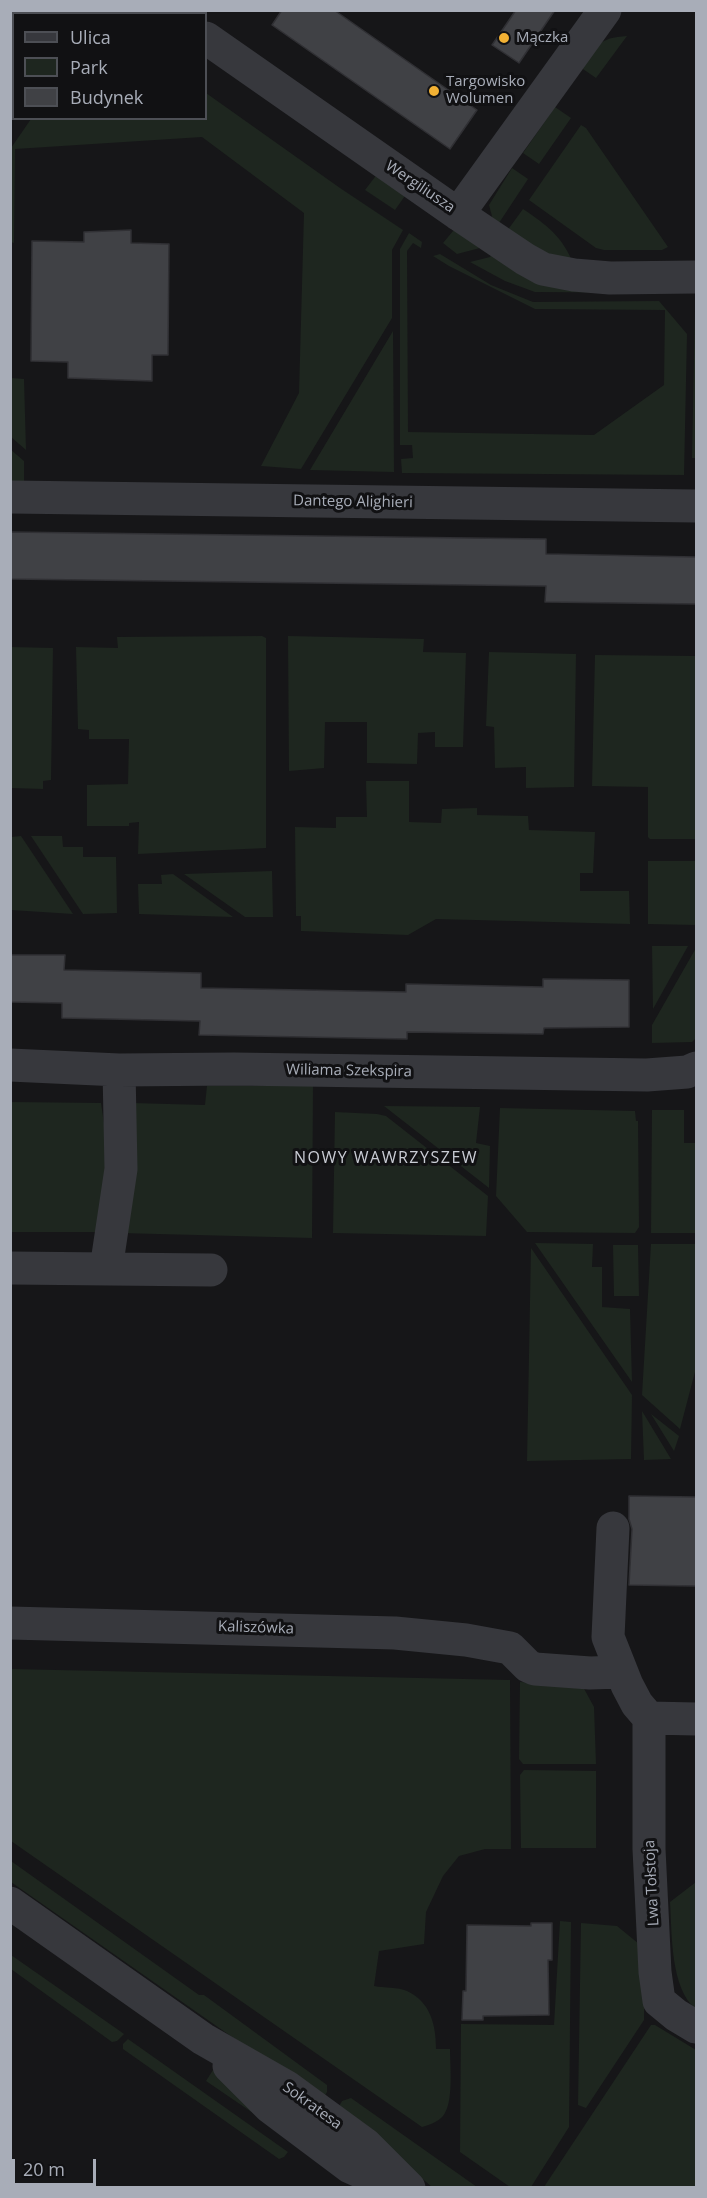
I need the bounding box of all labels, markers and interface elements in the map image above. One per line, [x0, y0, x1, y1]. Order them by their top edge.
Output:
legend [12, 12, 207, 120]
text: Ulica [70, 25, 111, 49]
place label: Mączka [516, 29, 568, 47]
marker: Mączka [497, 31, 511, 45]
text: Park [70, 55, 108, 79]
place label: Targowisko Wolumen [446, 73, 525, 108]
marker: Targowisko Wolumen [427, 84, 441, 98]
text: Budynek [70, 85, 143, 109]
street label: Wergiliusza [382, 157, 458, 217]
street label: Dantego Alighieri [293, 492, 413, 512]
street label: Wiliama Szekspira [286, 1061, 412, 1081]
district label: NOWY WAWRZYSZEW [294, 1148, 478, 1168]
street label: Kaliszówka [218, 1618, 294, 1638]
street label: Lwa Tołstoja [641, 1839, 663, 1927]
street label: Sokratesa [279, 2078, 345, 2134]
scale bar [15, 2147, 99, 2185]
text: 20 m [23, 2157, 65, 2181]

